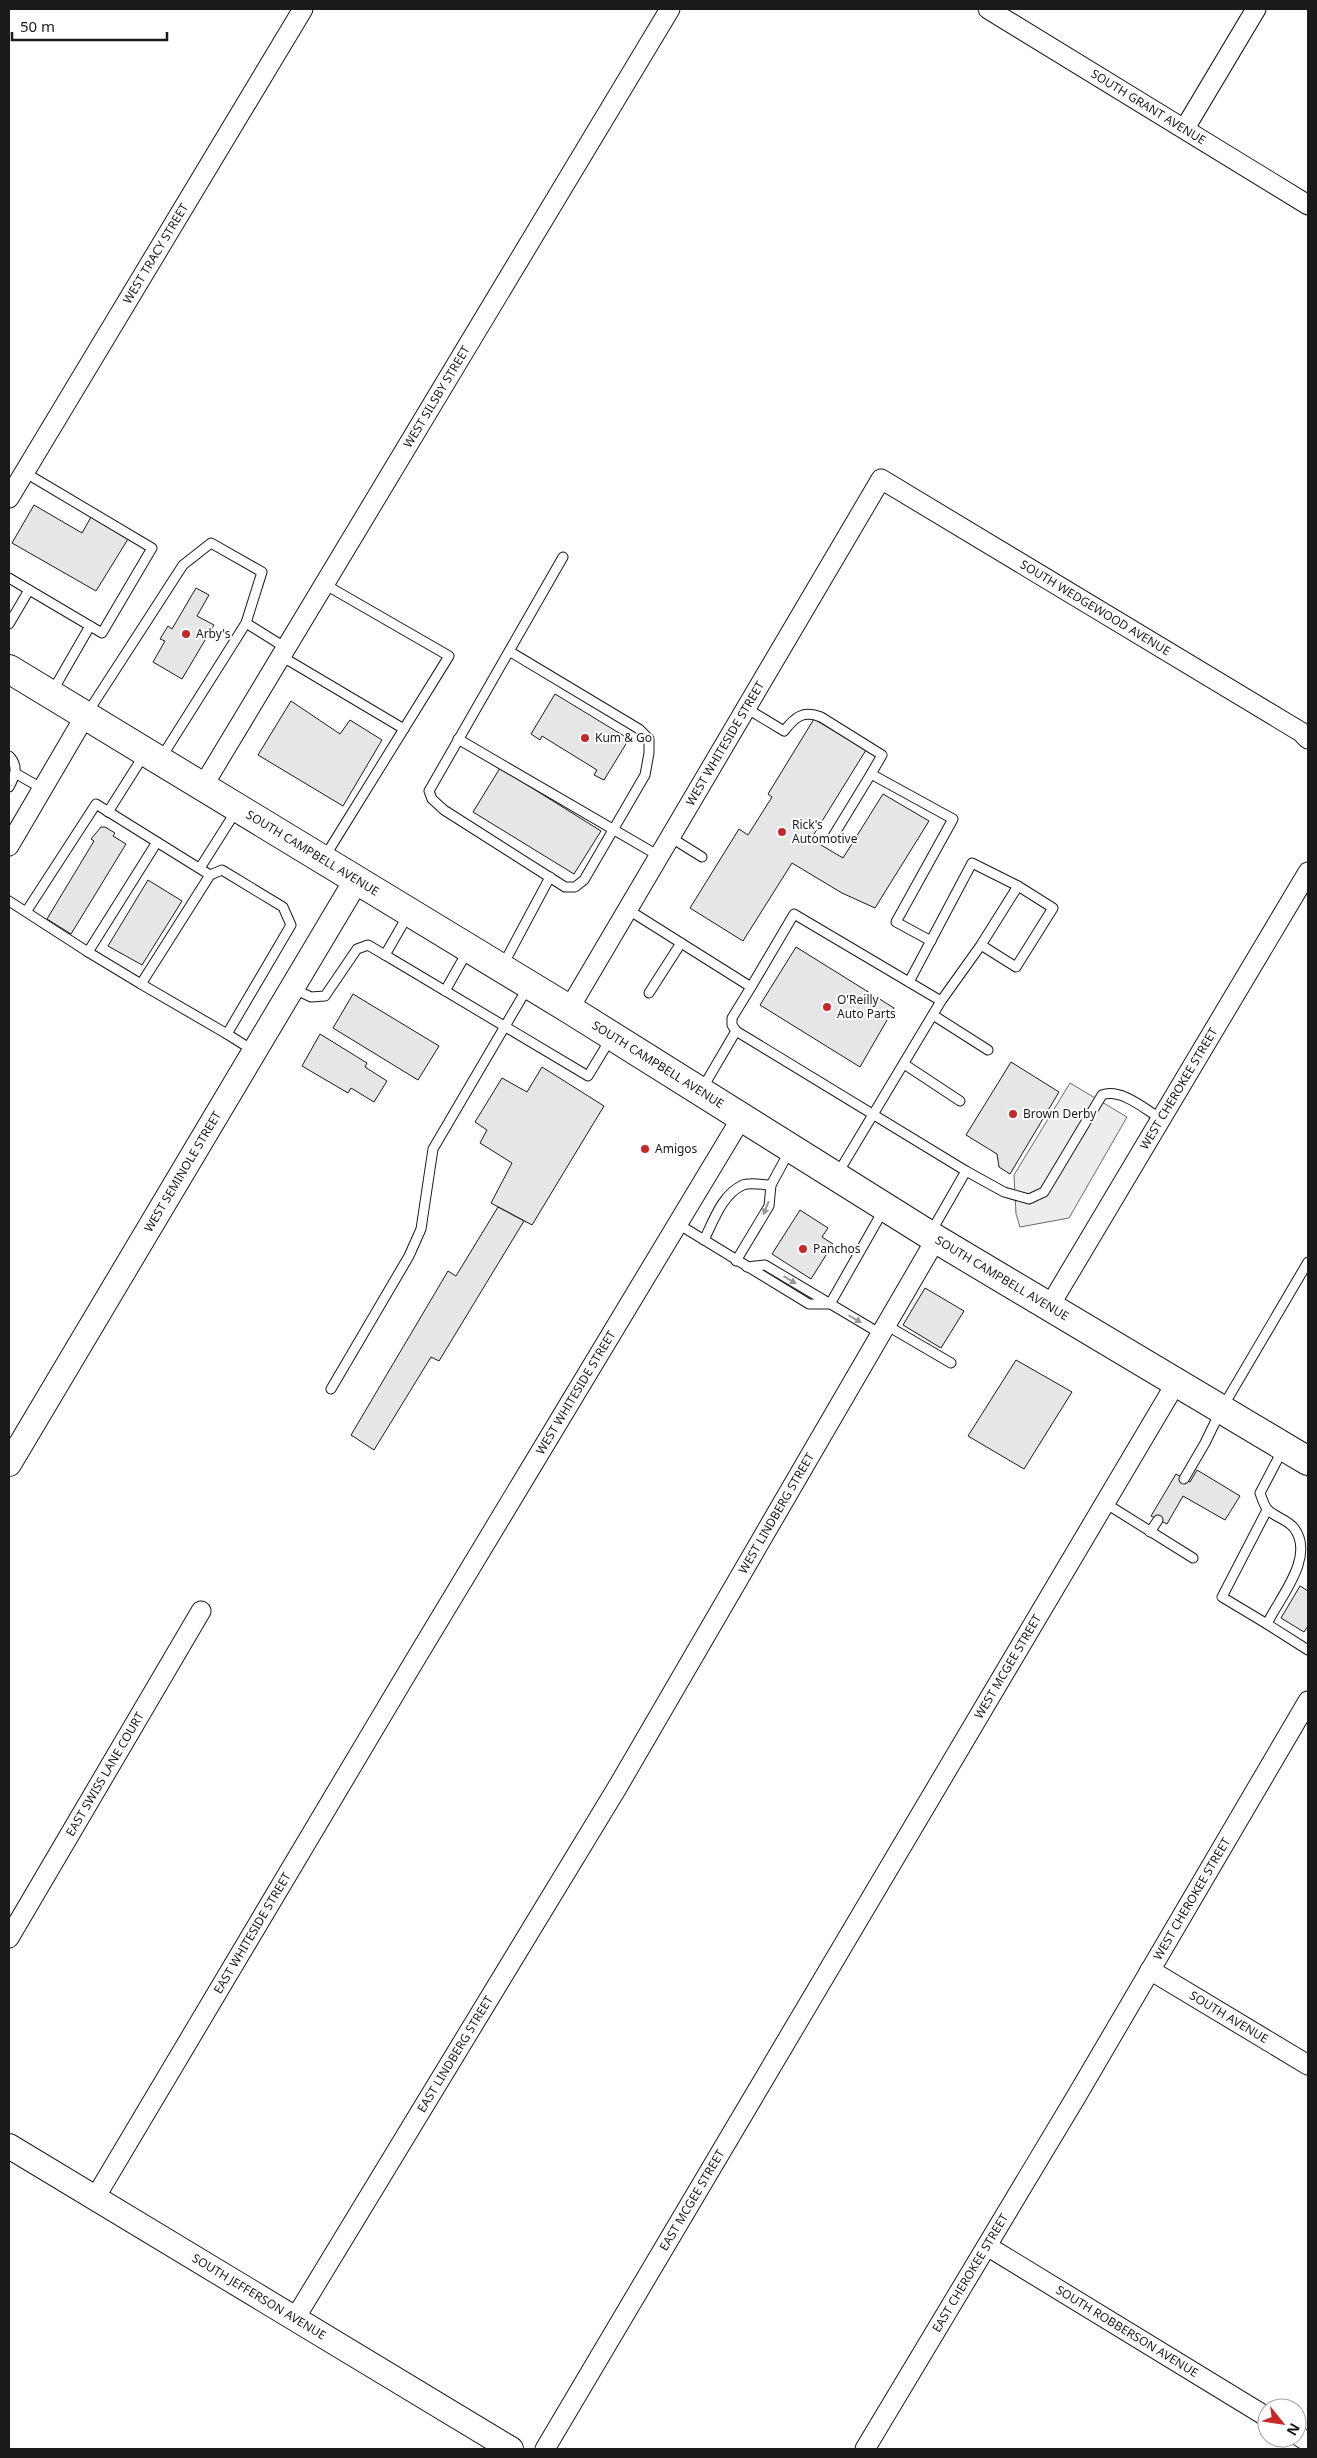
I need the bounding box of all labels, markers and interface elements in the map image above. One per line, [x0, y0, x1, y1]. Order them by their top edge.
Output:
scale bar [12, 10, 168, 42]
text: 50 m [20, 16, 55, 36]
street label: SOUTH GRANT AVENUE [1088, 65, 1209, 148]
street label: WEST TRACY STREET [119, 200, 192, 307]
street label: WEST SILSBY STREET [399, 342, 474, 451]
street label: SOUTH WEDGEWOOD AVENUE [1017, 556, 1174, 659]
place label: Arby's [196, 625, 231, 642]
marker: Arby's [180, 628, 192, 640]
street label: WEST WHITESIDE STREET [682, 678, 768, 809]
place label: Kum & Go [595, 729, 652, 746]
marker: Kum & Go [579, 732, 591, 744]
street label: SOUTH CAMPBELL AVENUE [243, 806, 382, 900]
place label: Rick's Automotive [792, 816, 858, 847]
marker: Rick's Automotive [776, 826, 788, 838]
place label: O'Reilly Auto Parts [837, 991, 896, 1022]
marker: O'Reilly Auto Parts [821, 1001, 833, 1013]
street label: SOUTH CAMPBELL AVENUE [589, 1016, 727, 1112]
street label: WEST CHEROKEE STREET [1136, 1024, 1222, 1153]
place label: Brown Derby [1023, 1105, 1097, 1122]
street label: WEST SEMINOLE STREET [140, 1108, 225, 1235]
marker: Brown Derby [1007, 1108, 1019, 1120]
place label: Amigos [655, 1140, 698, 1157]
marker: Amigos [639, 1143, 651, 1155]
one-way arrow [762, 1201, 770, 1215]
street label: SOUTH CAMPBELL AVENUE [932, 1231, 1072, 1324]
place label: Panchos [813, 1240, 861, 1257]
marker: Panchos [797, 1243, 809, 1255]
one-way arrow [783, 1276, 796, 1285]
one-way arrow [849, 1315, 862, 1324]
street label: WEST WHITESIDE STREET [532, 1327, 620, 1458]
street label: WEST LINDBERG STREET [734, 1449, 818, 1577]
street label: WEST MCGEE STREET [970, 1611, 1045, 1722]
street label: EAST SWISS LANE COURT [62, 1708, 148, 1839]
street label: WEST CHEROKEE STREET [1149, 1834, 1234, 1963]
street label: EAST WHITESIDE STREET [209, 1869, 295, 1997]
street label: SOUTH AVENUE [1187, 1987, 1272, 2047]
street label: EAST LINDBERG STREET [413, 1992, 497, 2115]
street label: EAST MCGEE STREET [655, 2146, 729, 2254]
street label: EAST CHEROKEE STREET [928, 2210, 1012, 2335]
street label: SOUTH JEFFERSON AVENUE [189, 2249, 330, 2344]
street label: SOUTH ROBBERSON AVENUE [1053, 2281, 1202, 2381]
north arrow [1257, 2398, 1307, 2448]
text: N [1283, 2420, 1305, 2439]

